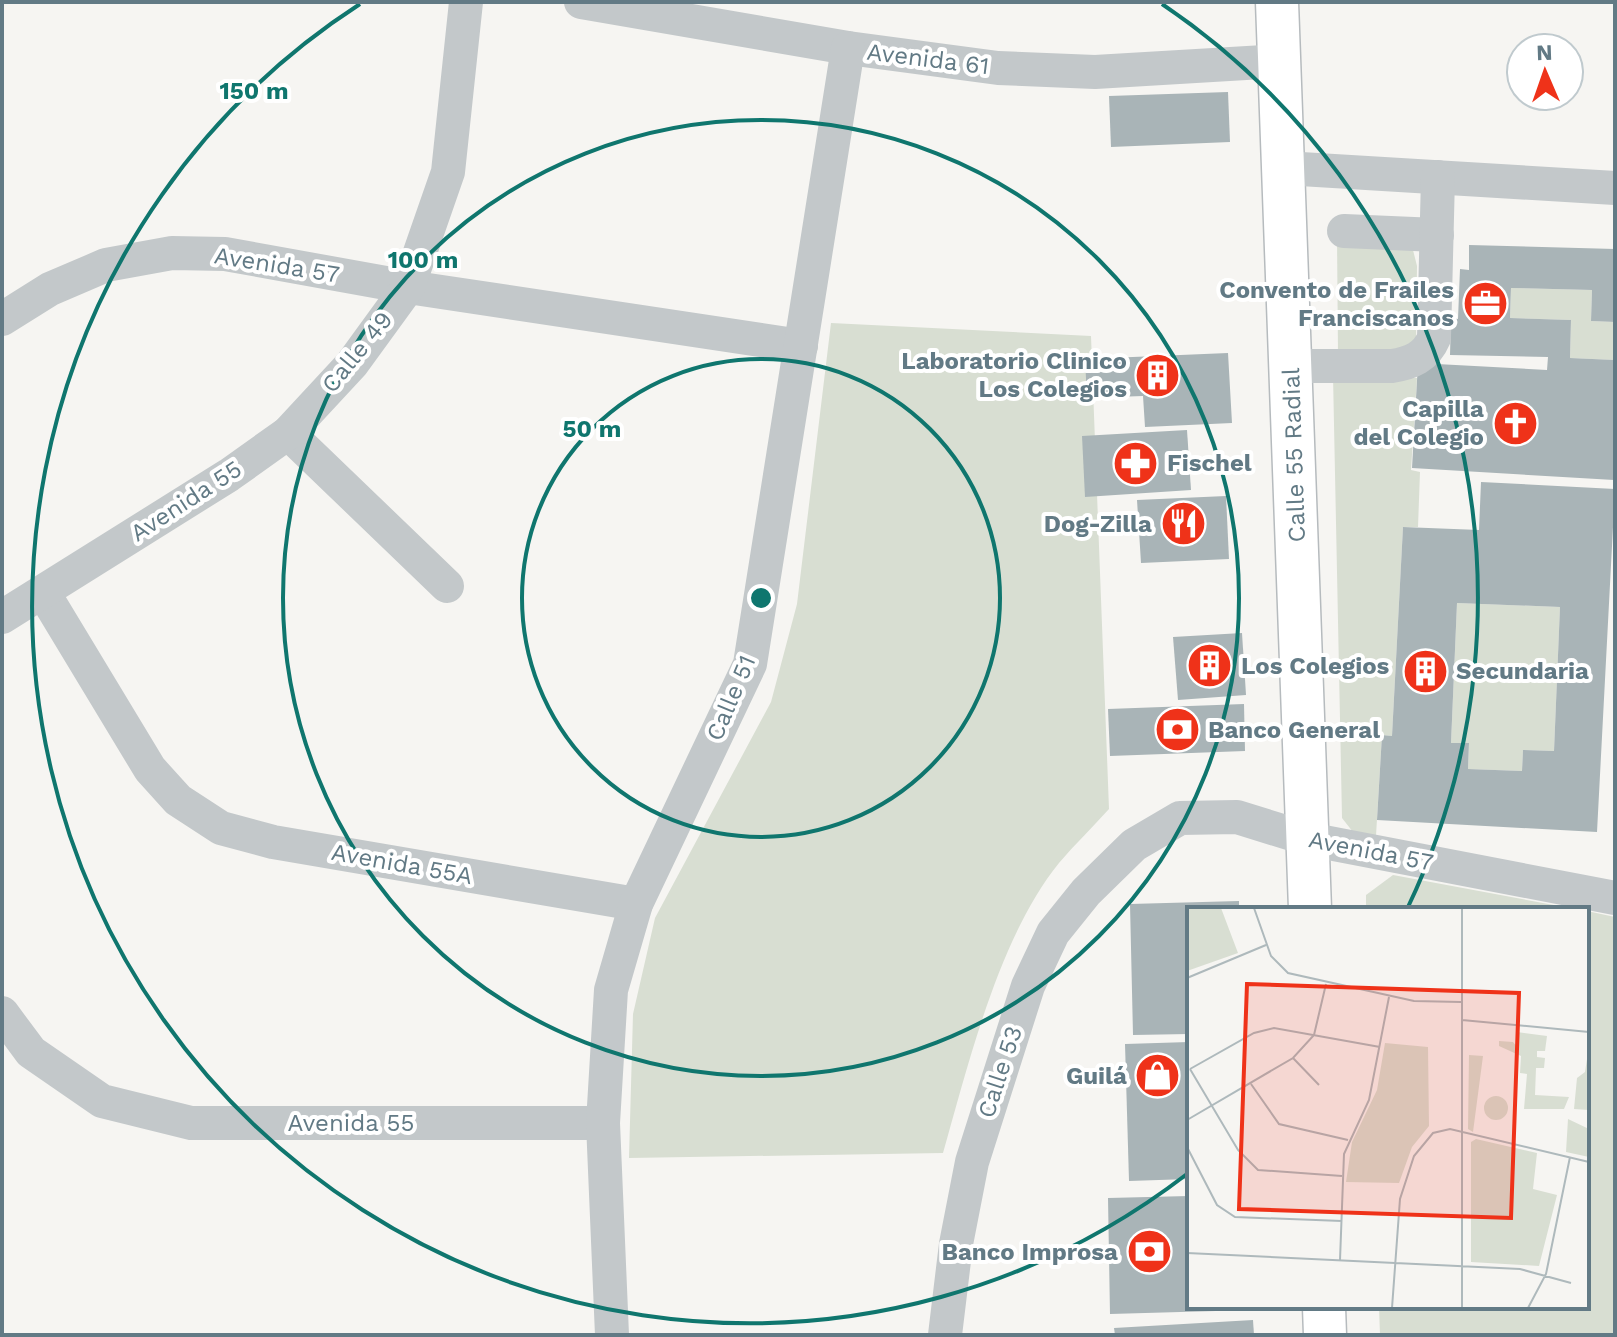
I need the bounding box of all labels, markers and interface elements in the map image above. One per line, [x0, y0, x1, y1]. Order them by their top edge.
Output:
north arrow [1505, 32, 1585, 112]
street label: Avenida 61 [865, 38, 991, 80]
text: N [1536, 40, 1553, 65]
text: 150 m [219, 77, 289, 105]
street label: Avenida 57 [212, 241, 342, 289]
text: 100 m [388, 246, 458, 274]
place label: Convento de Frailes Franciscanos [1219, 276, 1454, 332]
office icon: Convento de Frailes Franciscanos [1461, 280, 1509, 328]
street label: Calle 49 [316, 306, 398, 398]
place label: Laboratorio Clinico Los Colegios [901, 347, 1127, 403]
building icon: Laboratorio Clinico Los Colegios [1134, 351, 1182, 399]
street label: Calle 55 Radial [1277, 367, 1311, 543]
place label: Capilla del Colegio [1353, 395, 1484, 451]
church icon: Capilla del Colegio [1491, 399, 1539, 447]
text: 50 m [563, 415, 621, 443]
pharmacy icon: Fischel [1112, 439, 1160, 487]
place label: Fischel [1167, 449, 1252, 477]
street label: Avenida 55 [125, 455, 247, 547]
restaurant icon: Dog-Zilla [1159, 500, 1207, 548]
place label: Dog-Zilla [1044, 510, 1152, 538]
centre of rings [747, 584, 775, 612]
building icon: Los Colegios [1186, 642, 1234, 690]
building icon: Secundaria [1401, 647, 1449, 695]
street label: Calle 51 [701, 651, 761, 745]
place label: Los Colegios [1241, 652, 1390, 680]
place label: Secundaria [1456, 657, 1589, 685]
bank icon: Banco General [1153, 706, 1201, 754]
place label: Banco General [1208, 716, 1380, 744]
street label: Avenida 57 [1306, 825, 1436, 877]
street label: Avenida 55A [329, 838, 475, 890]
inset map [1187, 907, 1589, 1309]
street label: Calle 53 [972, 1023, 1028, 1121]
shop icon: Guilá [1134, 1052, 1182, 1100]
place label: Guilá [1066, 1062, 1127, 1090]
street label: Avenida 55 [288, 1109, 414, 1137]
bank icon: Banco Improsa [1125, 1228, 1173, 1276]
place label: Banco Improsa [942, 1238, 1118, 1266]

